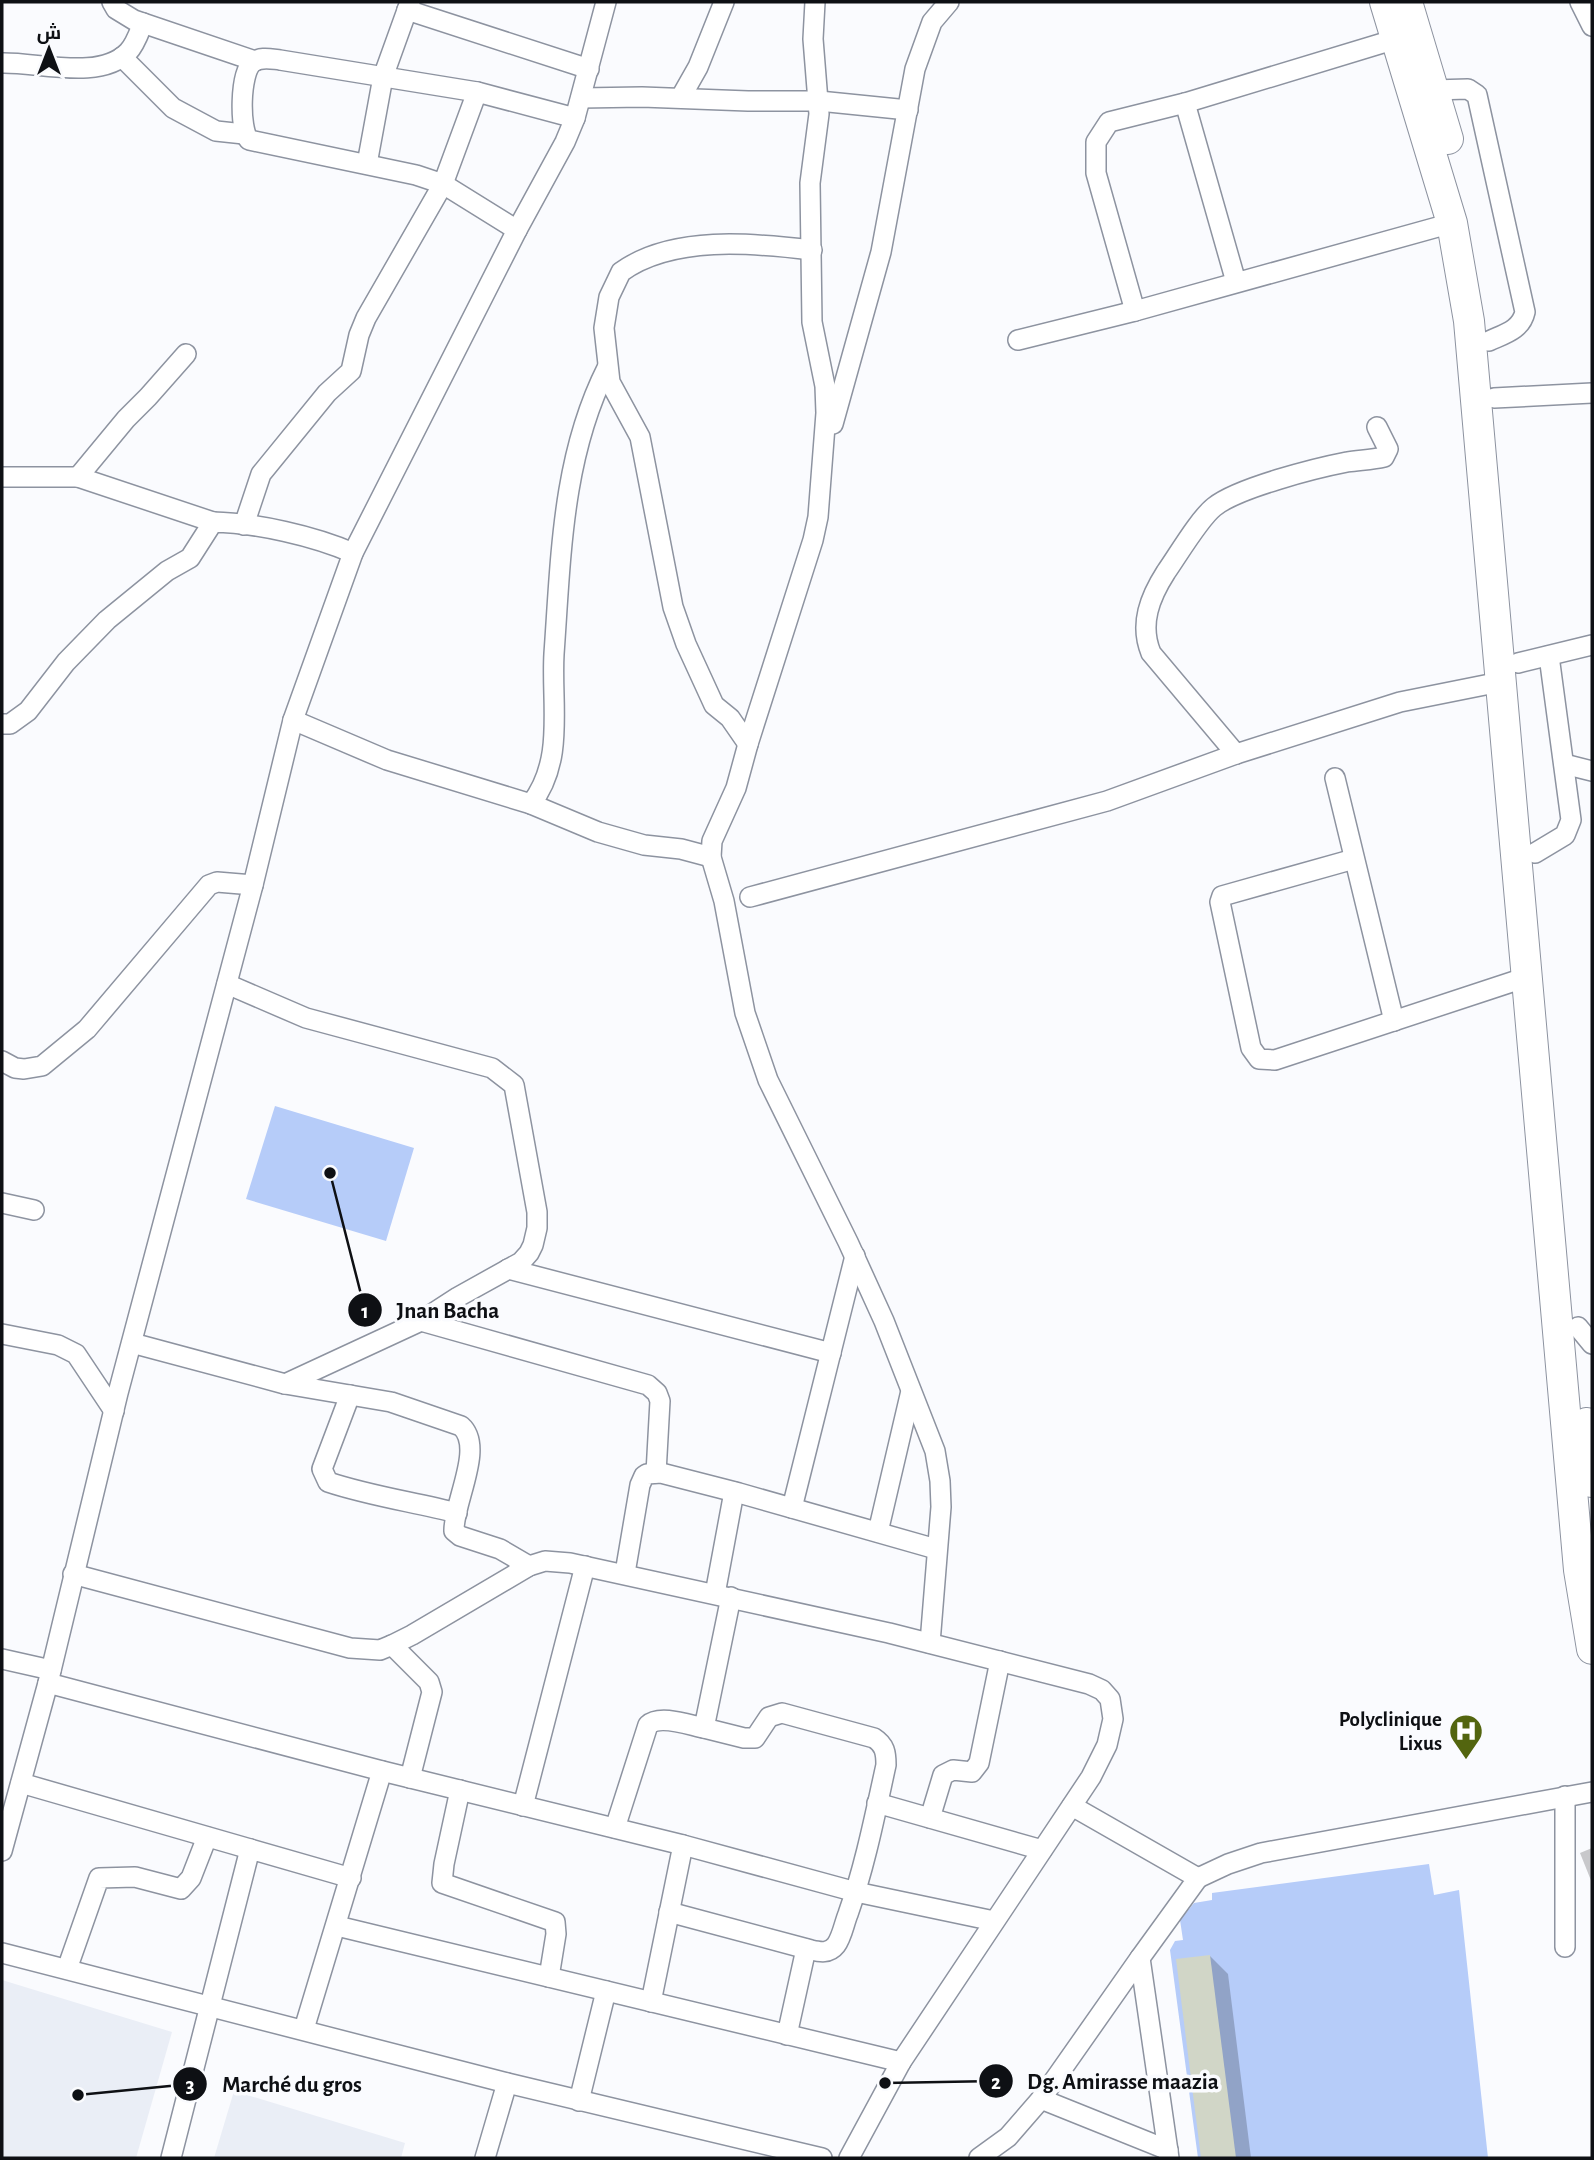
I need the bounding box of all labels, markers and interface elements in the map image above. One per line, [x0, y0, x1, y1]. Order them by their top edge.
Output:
north arrow [14, 14, 84, 84]
text: ش [37, 23, 61, 44]
callout: Jnan Bacha [347, 1288, 513, 1332]
text: Jnan Bacha [397, 1300, 499, 1323]
text: 1 [361, 1301, 369, 1322]
place label: Polyclinique Lixus [1339, 1709, 1442, 1754]
hospital icon: Polyclinique Lixus [1447, 1712, 1485, 1761]
callout: Dg. Amirasse maazia [978, 2059, 1233, 2103]
callout: Marché du gros [173, 2062, 375, 2106]
text: Dg. Amirasse maazia [1027, 2071, 1219, 2094]
text: 2 [991, 2072, 1001, 2093]
text: Marché du gros [222, 2074, 362, 2097]
text: 3 [185, 2075, 195, 2096]

